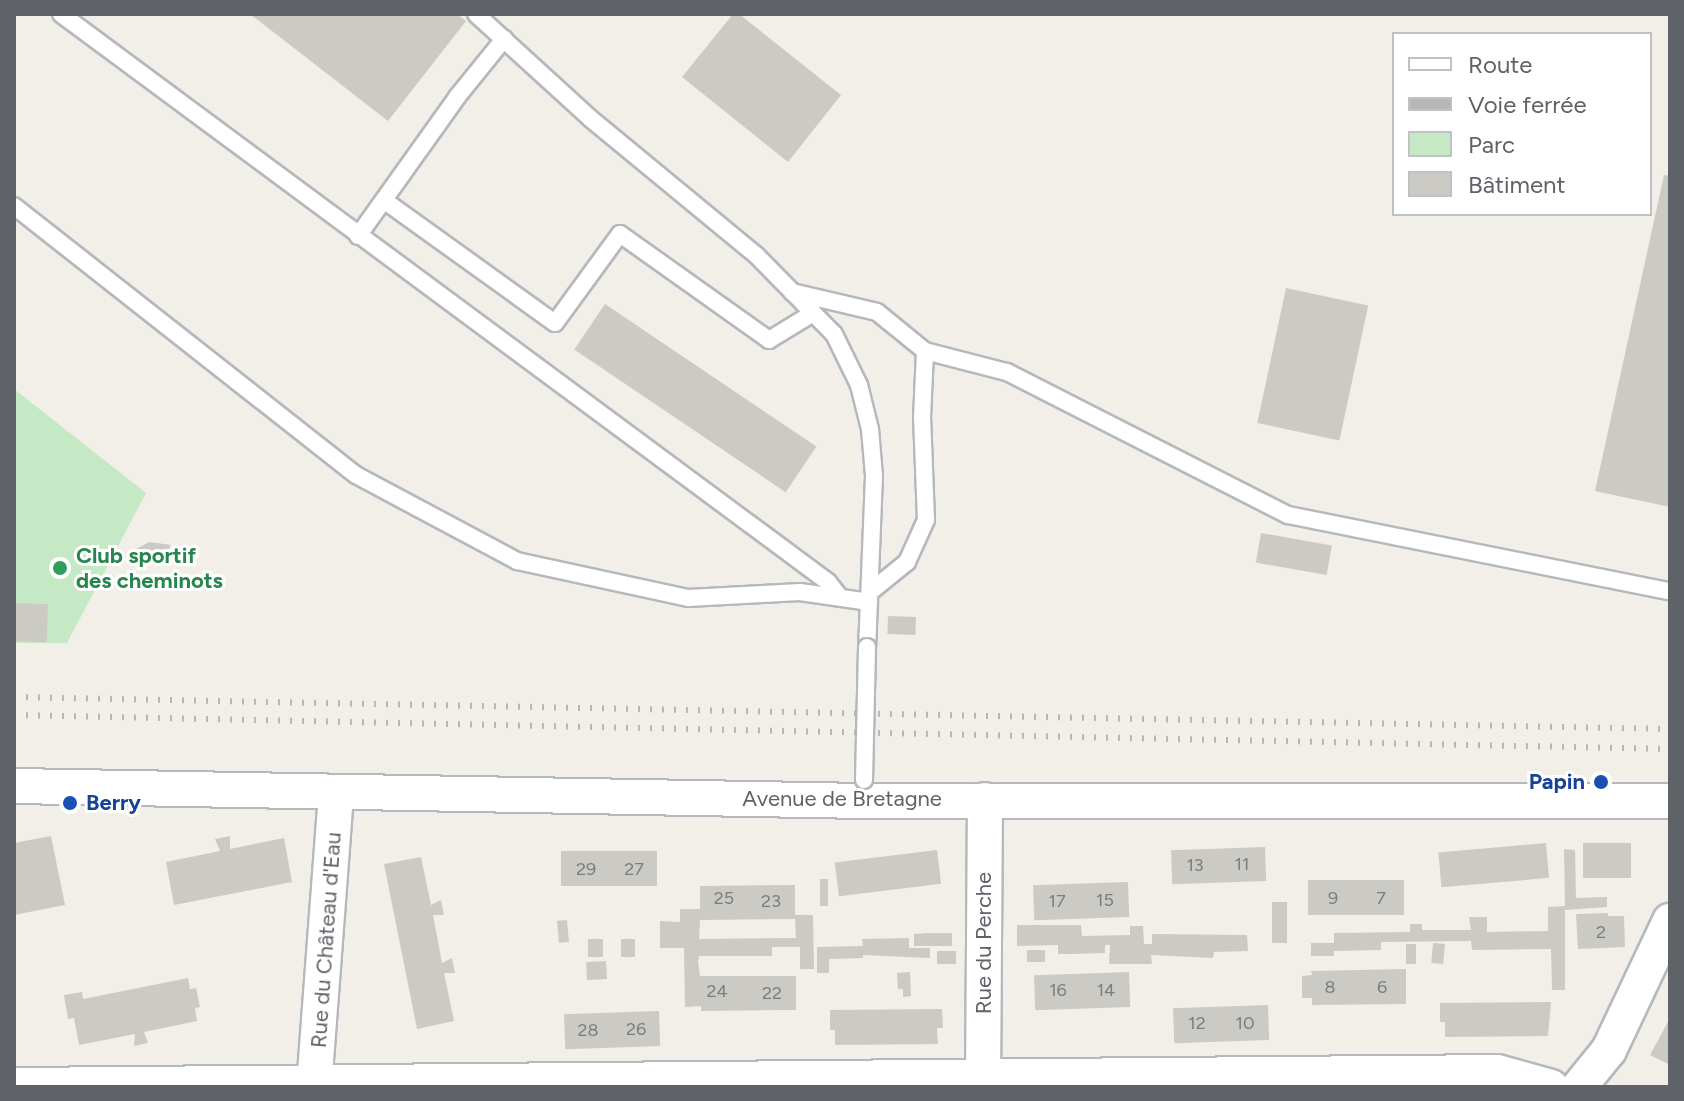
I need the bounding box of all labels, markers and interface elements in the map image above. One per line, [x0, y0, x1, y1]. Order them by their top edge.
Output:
legend [1392, 32, 1652, 216]
text: Route [1468, 50, 1532, 79]
text: Voie ferrée [1468, 90, 1587, 119]
text: Parc [1468, 130, 1515, 159]
text: Bâtiment [1468, 170, 1566, 199]
place label: Club sportif des cheminots [76, 542, 223, 594]
marker: Club sportif des cheminots [51, 559, 69, 577]
place label: Papin [1529, 769, 1585, 795]
marker: Papin [1592, 773, 1610, 791]
street label: Avenue de Bretagne [742, 786, 942, 812]
place label: Berry [86, 790, 141, 816]
marker: Berry [61, 794, 79, 812]
street label: Rue du Château d'Eau [305, 831, 347, 1049]
house number: 11 [1235, 853, 1249, 875]
house number: 13 [1186, 854, 1204, 876]
house number: 29 [576, 858, 596, 880]
house number: 27 [624, 858, 644, 880]
street label: Rue du Perche [971, 872, 997, 1014]
house number: 25 [714, 887, 734, 909]
house number: 9 [1328, 887, 1338, 909]
house number: 7 [1376, 887, 1386, 909]
house number: 15 [1096, 889, 1114, 911]
house number: 23 [761, 890, 781, 912]
house number: 17 [1048, 890, 1066, 912]
house number: 2 [1596, 921, 1606, 943]
house number: 8 [1324, 976, 1336, 998]
house number: 6 [1377, 976, 1387, 998]
house number: 16 [1049, 979, 1067, 1001]
house number: 14 [1097, 979, 1115, 1001]
house number: 24 [706, 980, 728, 1002]
house number: 22 [762, 982, 782, 1004]
house number: 12 [1188, 1012, 1206, 1034]
house number: 10 [1236, 1012, 1254, 1034]
house number: 26 [626, 1018, 646, 1040]
house number: 28 [577, 1019, 599, 1041]

